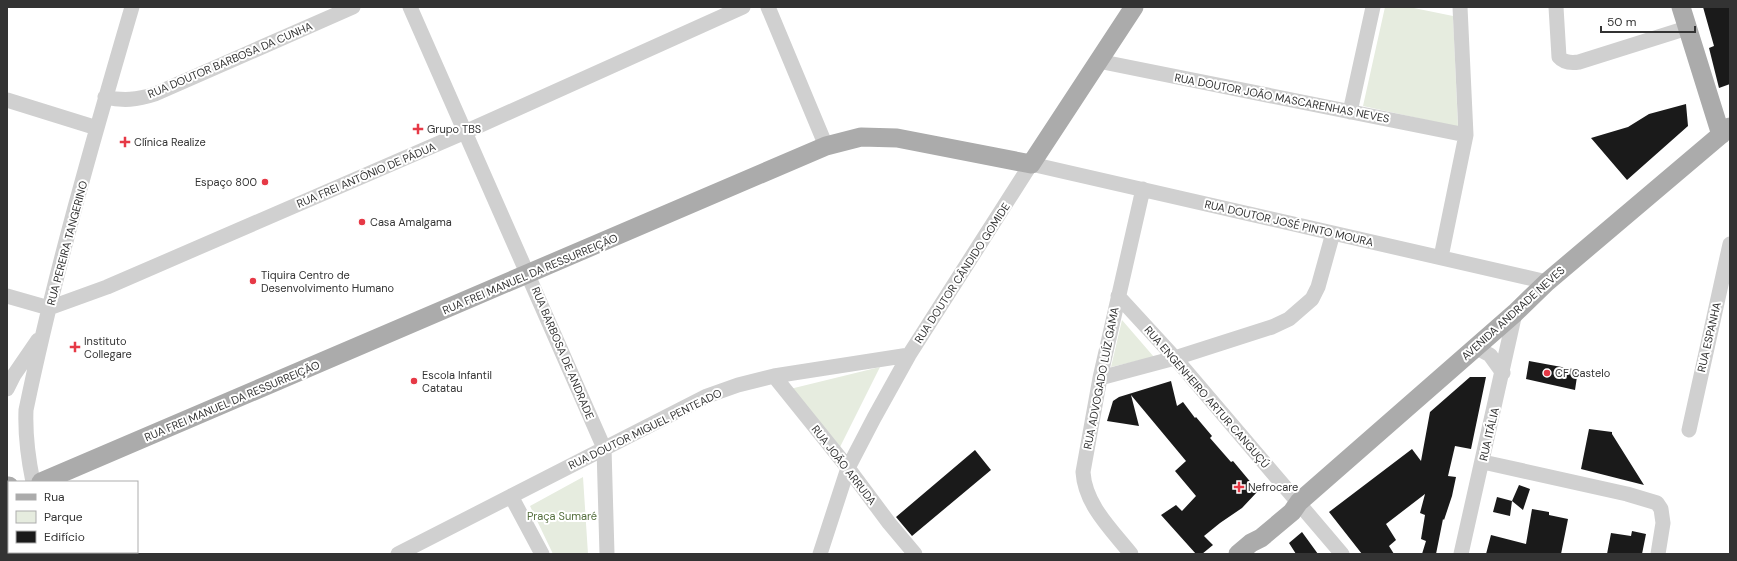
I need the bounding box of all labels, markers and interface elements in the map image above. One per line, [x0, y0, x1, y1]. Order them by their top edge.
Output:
scale bar [1601, 8, 1695, 34]
text: 50 m [1607, 14, 1636, 30]
street label: RUA DOUTOR BARBOSA DA CUNHA [146, 19, 314, 101]
street label: RUA DOUTOR JOÃO MASCARENHAS NEVES [1173, 70, 1391, 126]
place label: Grupo TBS [427, 122, 481, 136]
marker: Grupo TBS [412, 123, 424, 135]
place label: Clínica Realize [134, 135, 206, 149]
marker: Clínica Realize [119, 136, 131, 148]
street label: RUA FREI ANTÔNIO DE PÁDUA [294, 139, 438, 211]
place label: Espaço 800 [195, 175, 257, 189]
marker: Espaço 800 [260, 177, 270, 187]
street label: RUA PEREIRA TANGERINO [44, 179, 90, 307]
street label: RUA DOUTOR JOSÉ PINTO MOURA [1203, 197, 1375, 249]
street label: RUA DOUTOR CÂNDIDO GOMIDE [911, 200, 1013, 346]
place label: Casa Amalgama [370, 215, 452, 229]
marker: Casa Amalgama [357, 217, 367, 227]
street label: RUA FREI MANUEL DA RESSURREIÇÃO [440, 231, 620, 317]
street label: AVENIDA ANDRADE NEVES [1459, 263, 1567, 363]
place label: Tiquira Centro de Desenvolvimento Humano [261, 268, 394, 295]
marker: Tiquira Centro de Desenvolvimento Humano [248, 276, 258, 286]
street label: RUA BARBOSA DE ANDRADE [529, 285, 597, 421]
street label: RUA ESPANHA [1694, 301, 1724, 373]
street label: RUA ADVOGADO LUÍZ GAMA [1080, 306, 1122, 450]
street label: RUA ENGENHEIRO ARTUR CANGUÇÚ [1141, 323, 1273, 471]
place label: Instituto Collegare [84, 334, 132, 361]
marker: Instituto Collegare [69, 341, 81, 353]
street label: RUA FREI MANUEL DA RESSURREIÇÃO [142, 358, 322, 444]
place label: CF Castelo [1555, 366, 1610, 380]
place label: Escola Infantil Catatau [422, 368, 492, 395]
marker: CF Castelo [1542, 368, 1552, 378]
marker: Escola Infantil Catatau [409, 376, 419, 386]
street label: RUA DOUTOR MIGUEL PENTEADO [566, 386, 724, 472]
street label: RUA ITÁLIA [1476, 406, 1502, 462]
street label: RUA JOÃO ARRUDA [809, 422, 879, 508]
place label: Nefrocare [1248, 480, 1298, 494]
legend [8, 481, 138, 553]
marker: Nefrocare [1233, 481, 1245, 493]
text: Rua [44, 489, 65, 505]
text: Parque [44, 509, 83, 525]
park label: Praça Sumaré [527, 509, 597, 523]
text: Edifício [44, 529, 85, 545]

